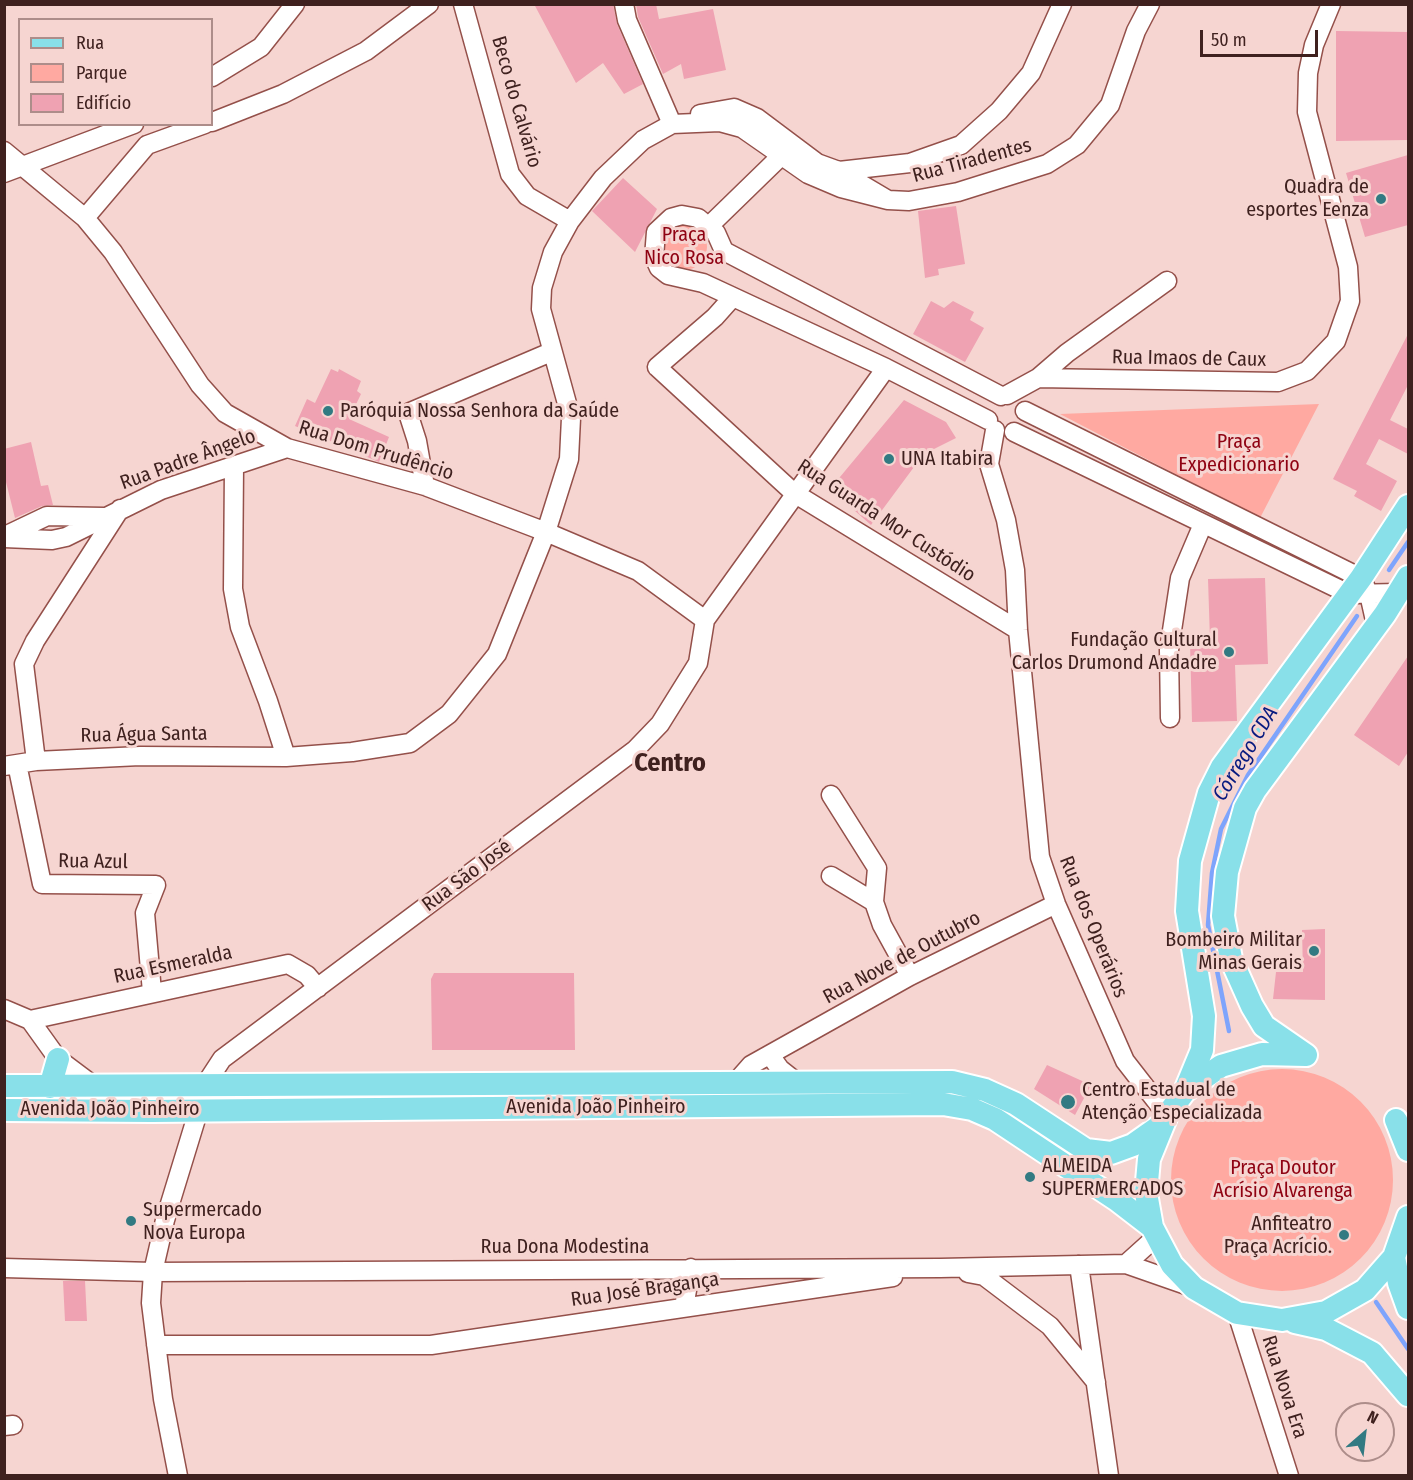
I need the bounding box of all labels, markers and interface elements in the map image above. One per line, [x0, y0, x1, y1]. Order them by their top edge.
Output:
legend [18, 18, 213, 126]
scale bar [1203, 18, 1322, 56]
text: 50 m [1211, 29, 1247, 51]
text: Rua [76, 32, 104, 54]
street label: Beco do Calvário [486, 33, 546, 171]
text: Parque [76, 62, 127, 84]
text: Edifício [76, 92, 131, 114]
street label: Rua Tiradentes [910, 134, 1034, 188]
place label: Quadra de esportes Eenza [1246, 175, 1369, 222]
marker: Quadra de esportes Eenza [1374, 192, 1388, 206]
park label: Praça Nico Rosa [644, 223, 724, 270]
street label: Rua Imaos de Caux [1112, 346, 1266, 372]
place label: Paróquia Nossa Senhora da Saúde [340, 399, 619, 423]
marker: Paróquia Nossa Senhora da Saúde [321, 404, 335, 418]
street label: Rua Dom Prudêncio [296, 416, 456, 486]
street label: Rua Padre Ângelo [117, 424, 259, 496]
park label: Praça Expedicionario [1178, 430, 1300, 477]
place label: UNA Itabira [901, 447, 993, 471]
marker: UNA Itabira [882, 452, 896, 466]
street label: Rua Guarda Mor Custódio [792, 454, 980, 588]
place label: Fundação Cultural Carlos Drumond Andadre [1012, 628, 1217, 675]
marker: Fundação Cultural Carlos Drumond Andadre [1222, 645, 1236, 659]
water label: Córrego CDA [1208, 702, 1284, 806]
street label: Rua Água Santa [80, 722, 208, 748]
district label: Centro [634, 748, 706, 780]
street label: Rua São José [418, 835, 516, 917]
street label: Rua Azul [58, 849, 128, 875]
street label: Rua dos Operários [1054, 853, 1132, 1001]
street label: Rua Nove de Outubro [819, 906, 985, 1010]
place label: Bombeiro Militar Minas Gerais [1165, 928, 1302, 975]
street label: Rua Esmeralda [112, 941, 234, 989]
marker: Bombeiro Militar Minas Gerais [1307, 944, 1321, 958]
place label: Centro Estadual de Atenção Especializada [1082, 1078, 1262, 1125]
marker: Centro Estadual de Atenção Especializada [1059, 1093, 1077, 1111]
street label: Avenida João Pinheiro [506, 1095, 686, 1119]
street label: Avenida João Pinheiro [20, 1097, 200, 1121]
place label: ALMEIDA SUPERMERCADOS [1042, 1154, 1184, 1201]
park label: Praça Doutor Acrísio Alvarenga [1213, 1156, 1353, 1203]
marker: ALMEIDA SUPERMERCADOS [1023, 1170, 1037, 1184]
place label: Supermercado Nova Europa [143, 1198, 262, 1245]
place label: Anfiteatro Praça Acrício. [1224, 1212, 1332, 1259]
marker: Supermercado Nova Europa [124, 1214, 138, 1228]
marker: Anfiteatro Praça Acrício. [1337, 1228, 1351, 1242]
street label: Rua Dona Modestina [481, 1235, 649, 1259]
street label: Rua José Bragança [569, 1268, 721, 1312]
street label: Rua Nova Era [1256, 1332, 1312, 1442]
north arrow [1335, 1402, 1395, 1462]
text: N [1364, 1407, 1381, 1428]

